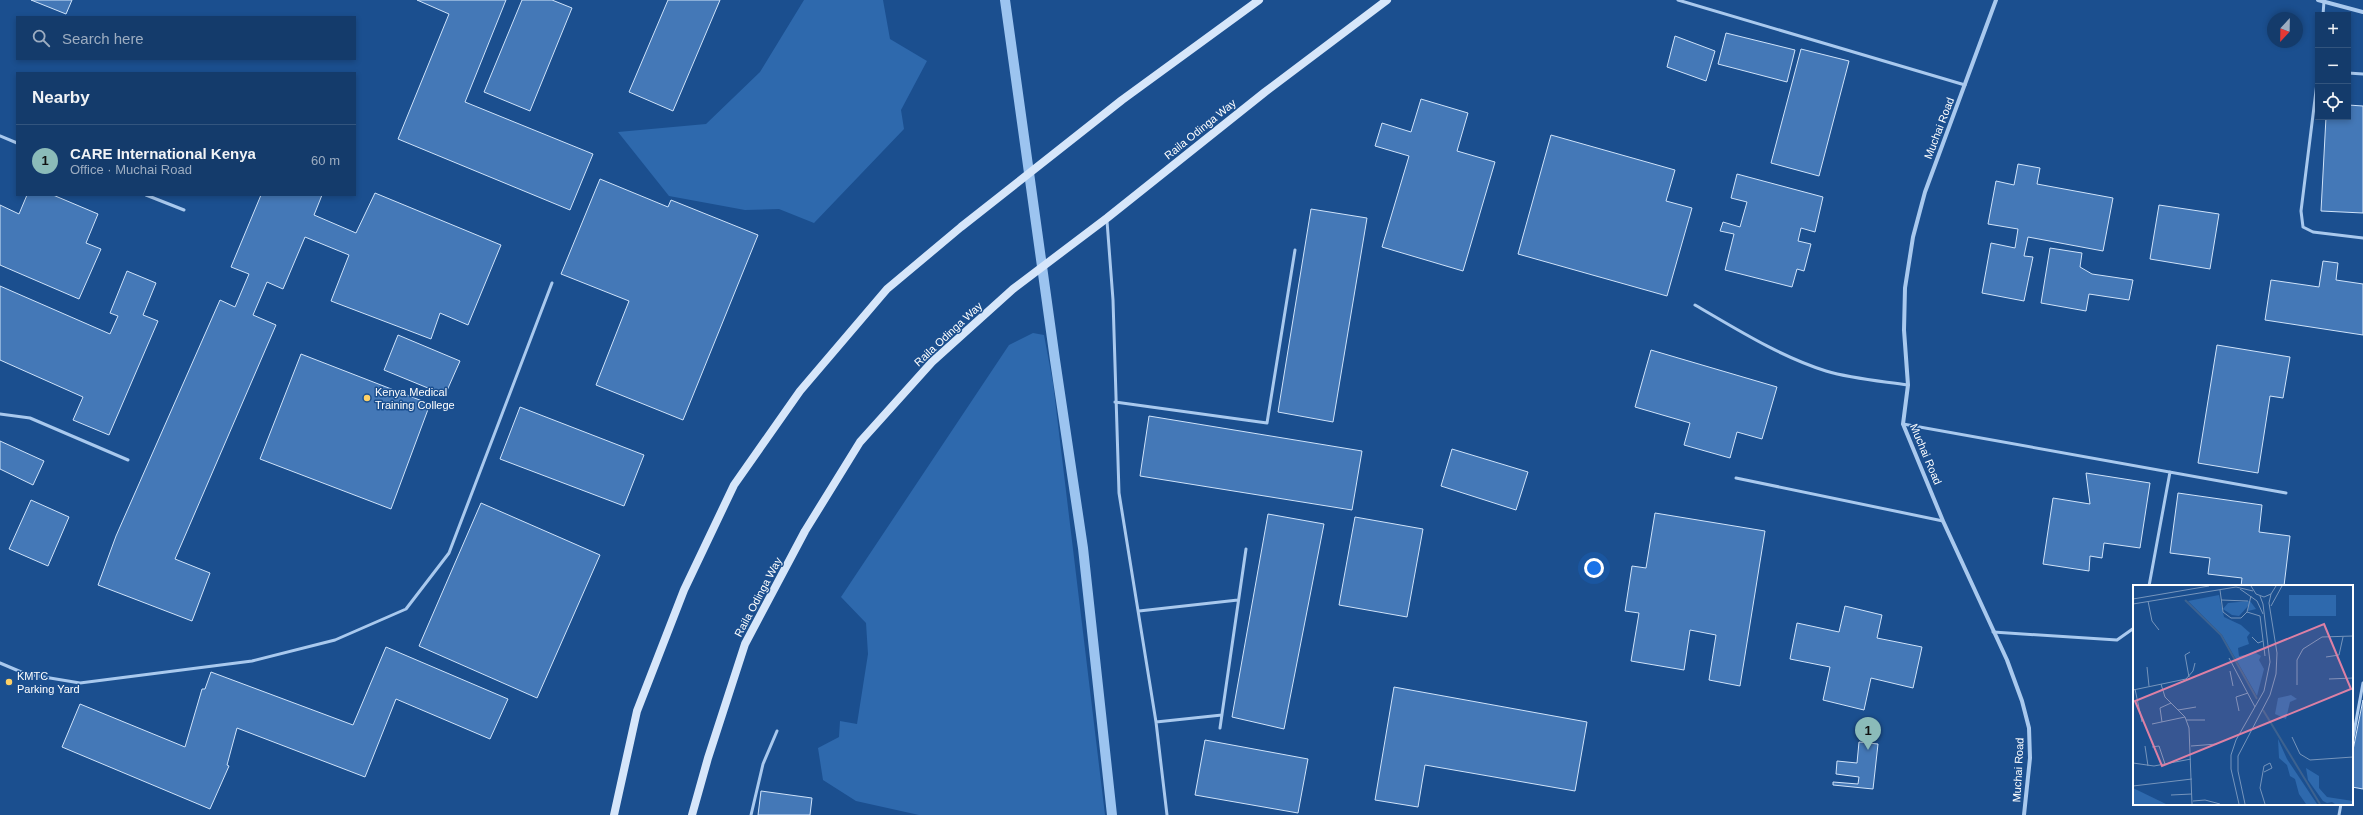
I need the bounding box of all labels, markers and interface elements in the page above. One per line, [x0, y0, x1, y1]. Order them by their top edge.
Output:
north arrow [2267, 12, 2303, 48]
map controls [2315, 12, 2351, 120]
button: + [2315, 12, 2351, 48]
search box [16, 16, 356, 60]
icon: search [30, 27, 52, 49]
text: Search here [62, 30, 144, 47]
button: − [2315, 48, 2351, 84]
button: locate [2315, 84, 2351, 120]
text: Nearby [32, 88, 90, 107]
street label: Raila Odinga Way [1162, 96, 1238, 161]
street label: Muchai Road [1922, 96, 1956, 160]
text: CARE International Kenya [70, 145, 256, 162]
text: 1 [41, 153, 49, 168]
text: 60 m [311, 153, 340, 168]
text: Office · Muchai Road [70, 162, 192, 177]
street label: Raila Odinga Way [912, 299, 985, 368]
place label: Kenya Medical Training College [375, 386, 455, 411]
marker: Kenya Medical Training College [362, 393, 372, 403]
street label: Muchai Road [1908, 422, 1944, 486]
street label: Raila Odinga Way [732, 555, 784, 639]
your location [1584, 558, 1604, 578]
inset map [2133, 585, 2353, 805]
place label: KMTC Parking Yard [17, 670, 80, 695]
marker: KMTC Parking Yard [4, 677, 14, 687]
pin: 1 [1855, 717, 1881, 750]
street label: Muchai Road [2010, 737, 2026, 803]

